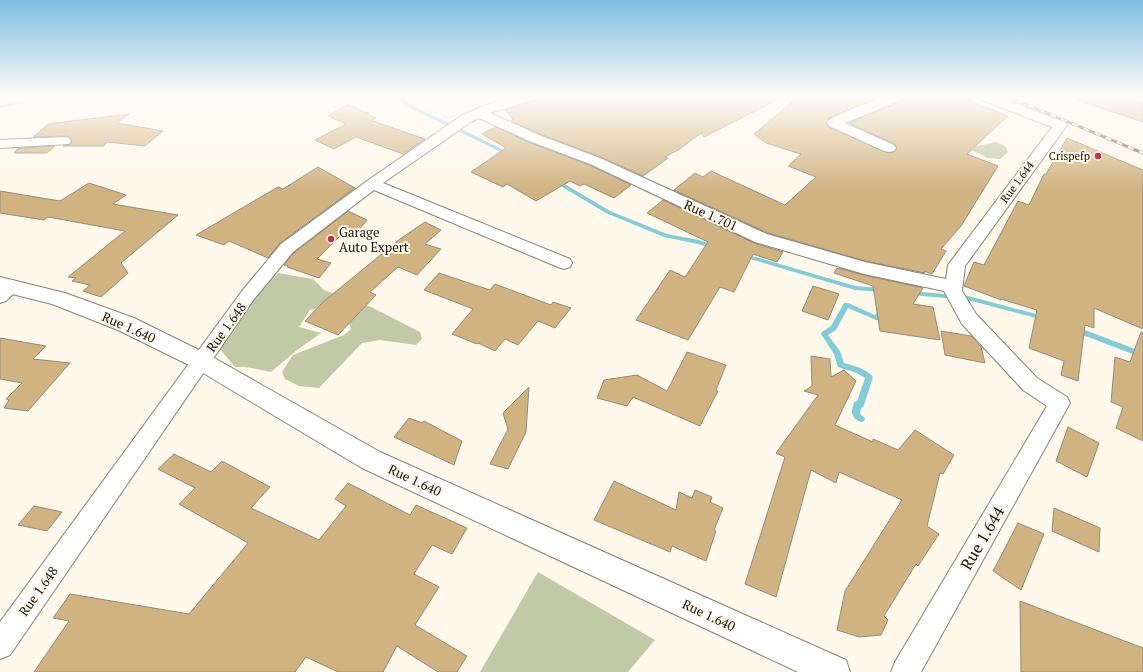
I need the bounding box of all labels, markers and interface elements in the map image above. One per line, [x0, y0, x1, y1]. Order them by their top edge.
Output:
place label: Crispefp [1049, 149, 1090, 163]
marker: Crispefp [1093, 151, 1103, 161]
street label: Rue 1.644 [997, 158, 1037, 206]
street label: Rue 1.701 [681, 195, 741, 235]
place label: Garage Auto Expert [339, 223, 409, 256]
marker: Garage Auto Expert [326, 234, 336, 244]
street label: Rue 1.648 [202, 299, 250, 355]
street label: Rue 1.640 [99, 307, 159, 347]
street label: Rue 1.640 [385, 460, 445, 500]
street label: Rue 1.644 [955, 502, 1009, 574]
street label: Rue 1.648 [14, 563, 62, 619]
street label: Rue 1.640 [679, 595, 739, 635]

